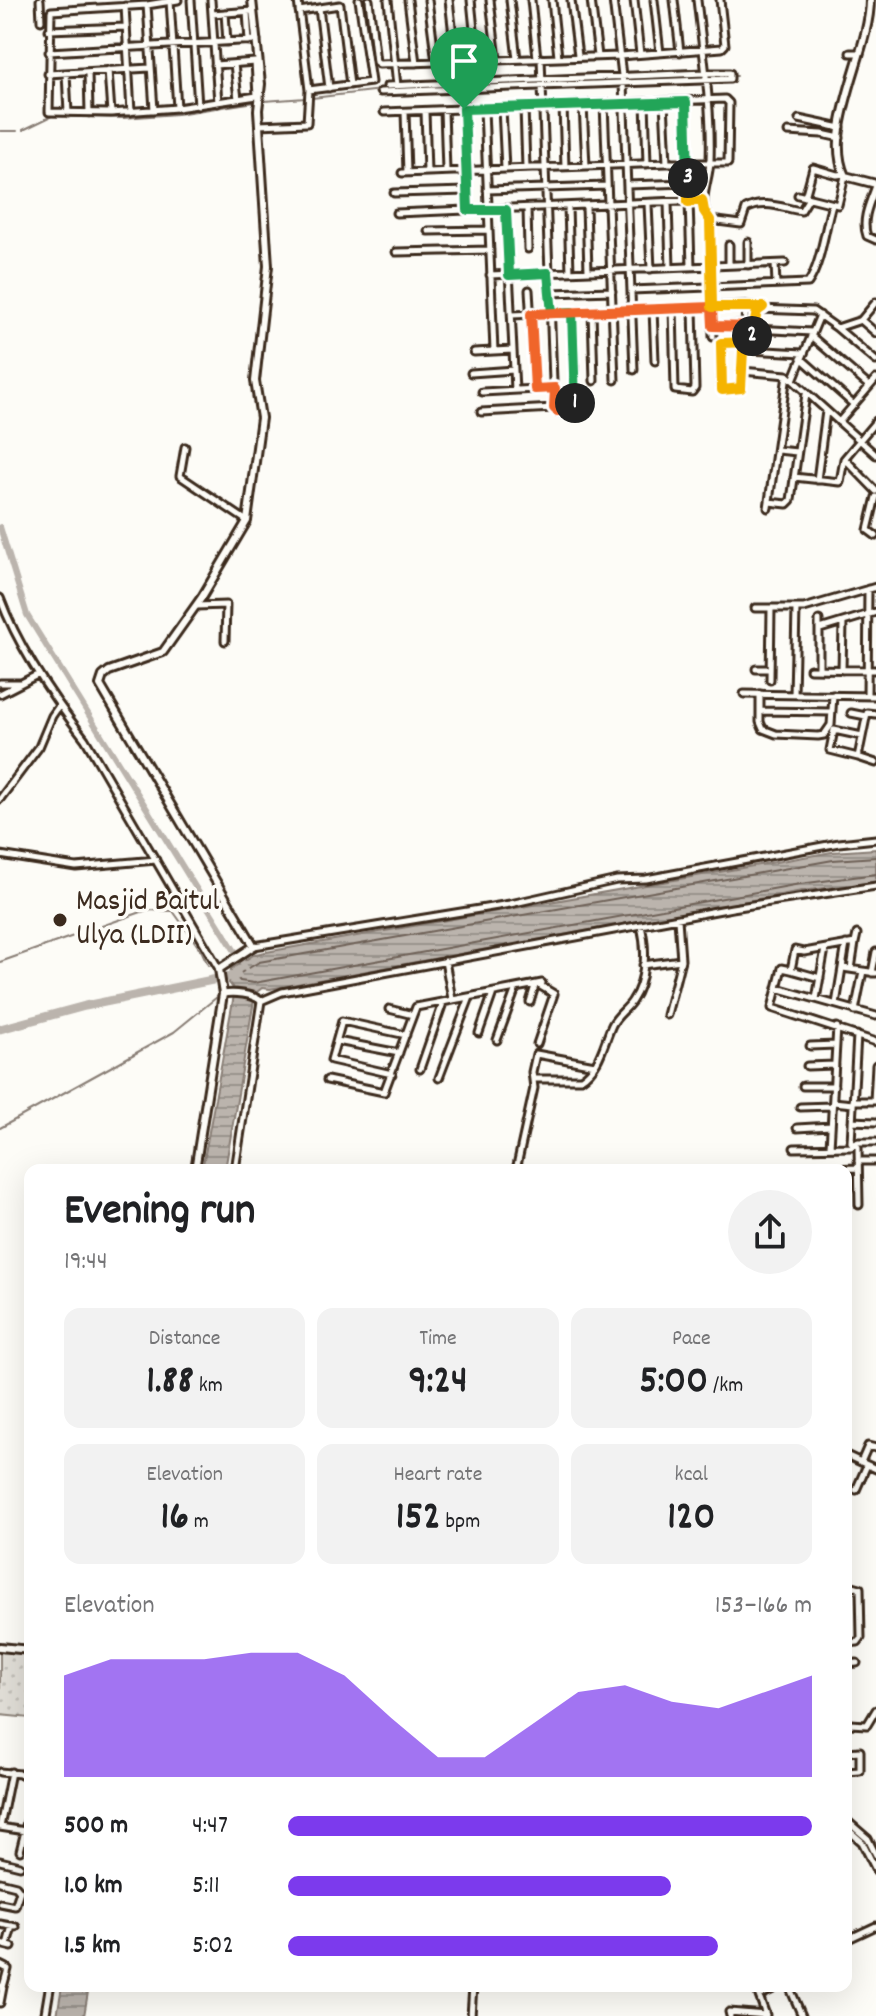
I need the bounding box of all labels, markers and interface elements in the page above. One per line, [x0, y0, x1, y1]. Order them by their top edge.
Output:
pin [430, 27, 498, 109]
icon: arrive [442, 39, 486, 83]
pin: 3 [668, 158, 708, 198]
text: 3 [683, 162, 693, 193]
pin: 2 [732, 316, 772, 356]
text: 2 [747, 320, 757, 351]
pin: 1 [555, 383, 595, 423]
text: 1 [573, 387, 577, 418]
place label: Masjid Baitul Ulya (LDII) [76, 882, 220, 959]
marker: Masjid Baitul Ulya (LDII) [51, 911, 69, 929]
text: Evening run [64, 1182, 255, 1245]
button: share [728, 1190, 812, 1274]
text: 19:44 [64, 1244, 108, 1281]
text: Distance [149, 1324, 221, 1355]
text: Time [419, 1324, 457, 1355]
text: Pace [672, 1324, 711, 1355]
text: 1.88 [146, 1355, 194, 1412]
text: 9:24 [408, 1355, 468, 1412]
text: 5:00 [639, 1355, 708, 1412]
text: km [194, 1371, 223, 1402]
text: /km [708, 1371, 743, 1402]
text: Elevation [146, 1460, 223, 1491]
text: Heart rate [394, 1460, 482, 1491]
text: kcal [675, 1460, 708, 1491]
text: 16 [160, 1491, 189, 1548]
text: 152 [396, 1491, 440, 1548]
text: 120 [667, 1491, 715, 1548]
text: m [189, 1507, 209, 1538]
text: bpm [440, 1507, 480, 1538]
text: Elevation [64, 1588, 154, 1625]
text: 153–166 m [715, 1588, 812, 1625]
text: 500 m [64, 1808, 128, 1845]
text: 4:47 [192, 1808, 228, 1845]
text: 1.0 km [64, 1868, 123, 1905]
text: 5:11 [192, 1868, 220, 1905]
text: 1.5 km [64, 1928, 121, 1965]
text: 5:02 [192, 1928, 234, 1965]

